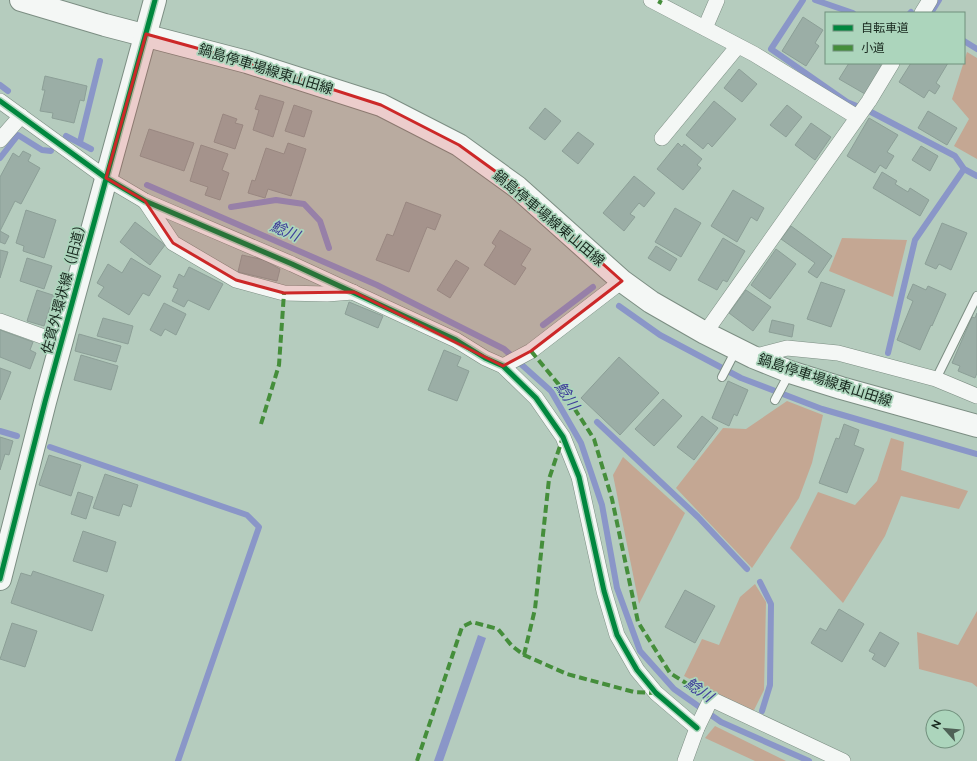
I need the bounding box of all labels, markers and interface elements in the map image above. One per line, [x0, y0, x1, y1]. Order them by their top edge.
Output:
legend [825, 12, 965, 64]
text: 自転車道 [861, 21, 909, 35]
street label: 鍋島停車場線東山田線 [197, 41, 335, 97]
text: 小道 [861, 41, 885, 55]
street label: 鍋島停車場線東山田線 [490, 167, 608, 269]
street label: 佐賀外環状線（旧道） [38, 216, 90, 356]
water label: 鯰川 [268, 217, 304, 246]
street label: 鍋島停車場線東山田線 [756, 351, 894, 409]
water label: 鯰川 [551, 379, 584, 415]
water label: 鯰川 [682, 674, 718, 707]
north arrow [925, 709, 965, 749]
text: N [929, 718, 944, 731]

